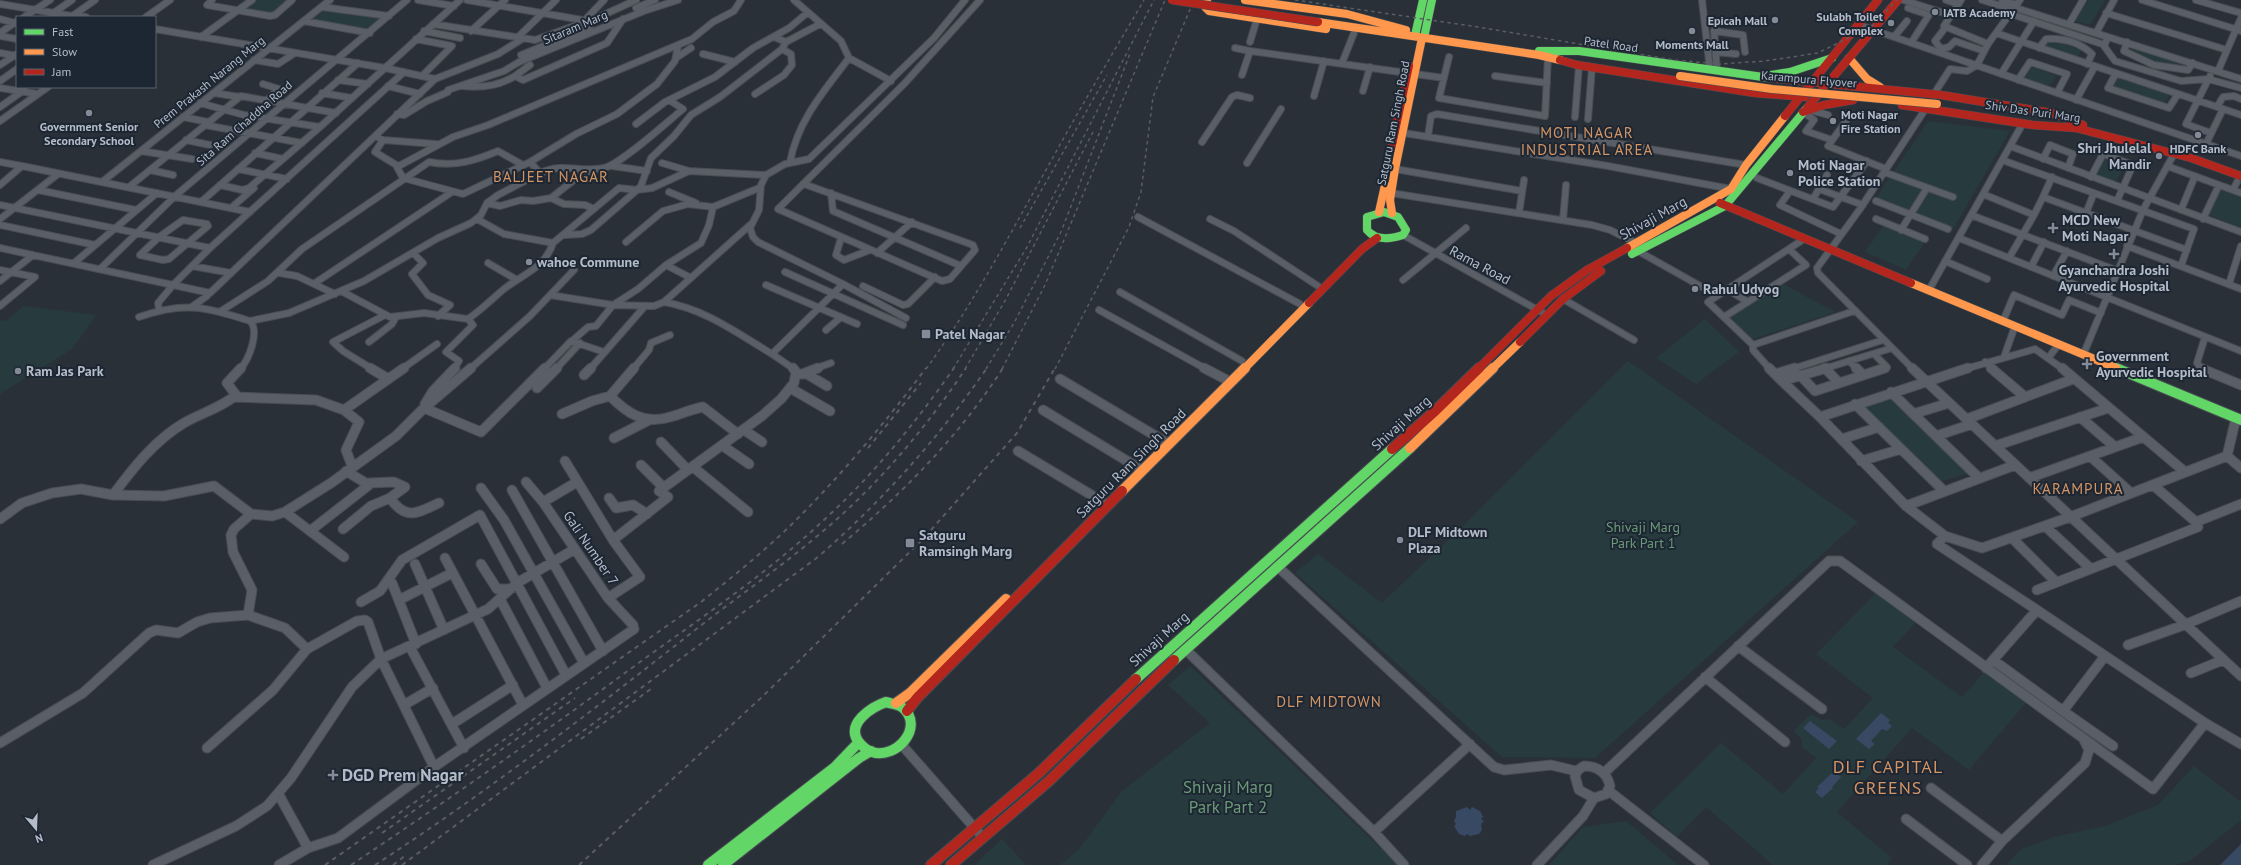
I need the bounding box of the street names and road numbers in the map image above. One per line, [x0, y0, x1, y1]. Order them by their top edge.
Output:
street label: Sitaram Marg [541, 7, 609, 47]
street label: Prem Prakash Narang Marg [150, 33, 268, 131]
street label: Patel Road [1583, 33, 1639, 55]
street label: Satguru Ram Singh Road [1374, 59, 1412, 187]
street label: Karampura Flyover [1760, 67, 1858, 91]
street label: Sita Ram Chaddha Road [193, 77, 295, 169]
street label: Shiv Das Puri Marg [1984, 97, 2082, 125]
street label: Shivaji Marg [1616, 192, 1690, 244]
street label: Rama Road [1446, 241, 1514, 289]
street label: Shivaji Marg [1367, 392, 1435, 454]
street label: Satguru Ram Singh Road [1072, 404, 1190, 522]
street label: Gali Number 7 [559, 507, 623, 589]
street label: Shivaji Marg [1125, 608, 1193, 670]

